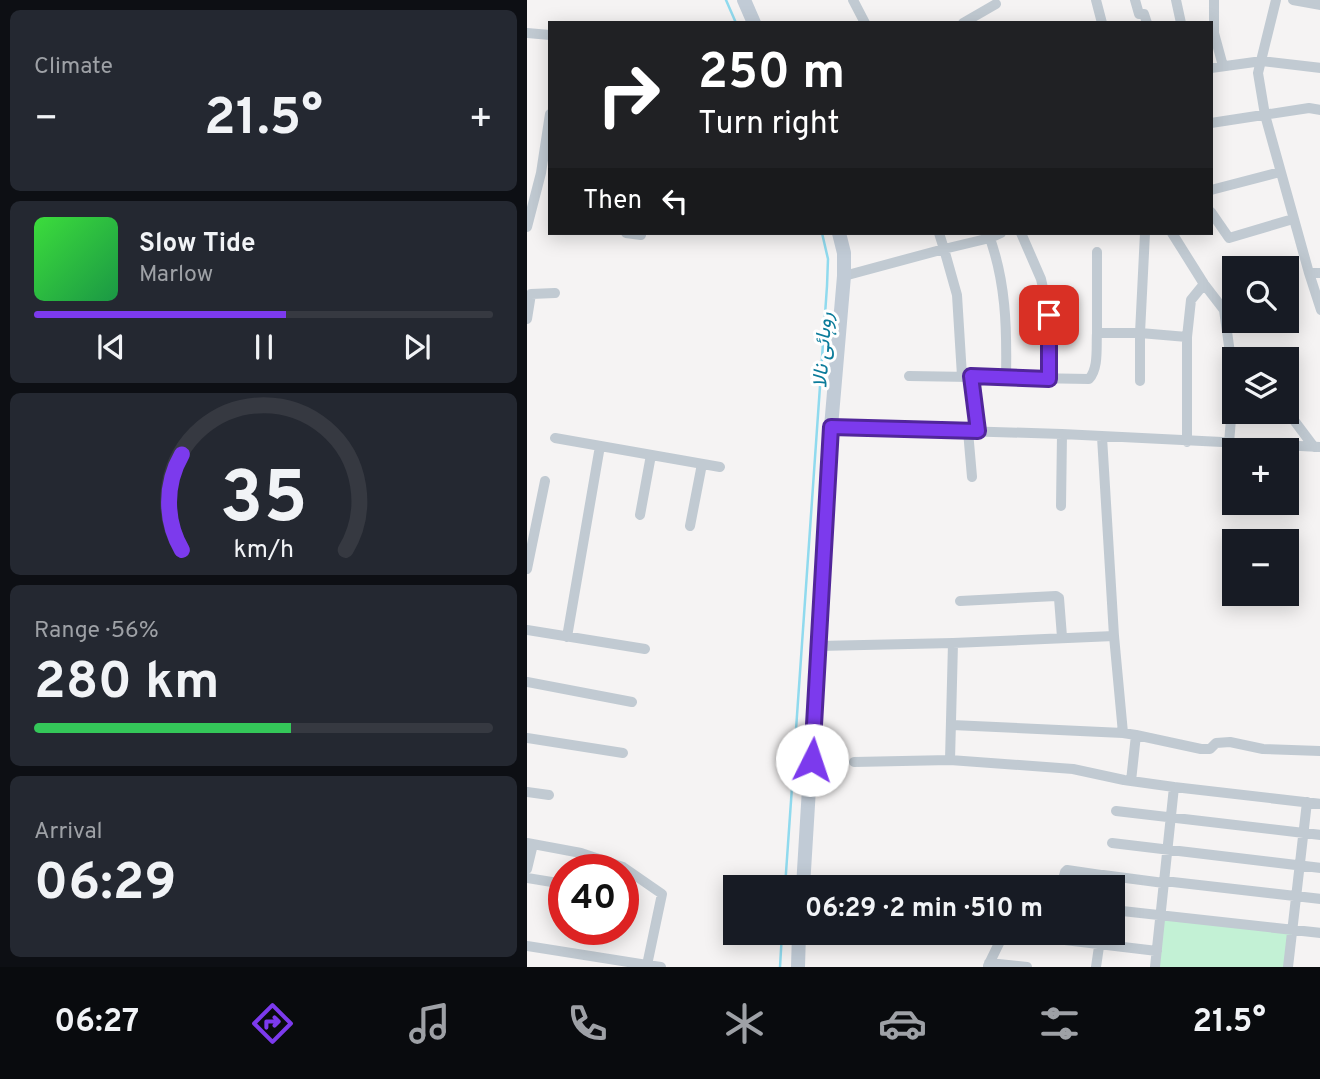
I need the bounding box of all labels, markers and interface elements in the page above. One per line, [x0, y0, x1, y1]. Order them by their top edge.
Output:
text: 250 m [698, 44, 845, 106]
icon: right [583, 49, 674, 140]
text: Climate [34, 53, 113, 82]
text: 21.5° [204, 87, 323, 153]
text: − [34, 96, 59, 145]
text: + [468, 96, 493, 145]
text: Turn right [698, 105, 840, 145]
icon: left [656, 182, 694, 220]
text: Then [583, 185, 642, 218]
text: Slow Tide [139, 228, 256, 261]
map controls [1222, 256, 1299, 606]
button: search [1222, 256, 1299, 333]
text: Marlow [139, 261, 213, 290]
pin [1019, 285, 1079, 345]
icon: arrive [1030, 296, 1068, 334]
water label: روہائی نالا [807, 311, 840, 389]
icon: previous [92, 328, 130, 366]
icon: pause [245, 328, 283, 366]
icon: next [398, 328, 436, 366]
button: layers [1222, 347, 1299, 424]
button: + [1222, 438, 1299, 515]
text: 35 [219, 456, 308, 548]
button: − [1222, 529, 1299, 606]
text: km/h [233, 534, 294, 566]
text: Range · 56% [34, 617, 159, 646]
text: 280 km [34, 651, 220, 717]
position arrow [775, 723, 849, 797]
text: Arrival [34, 818, 103, 847]
text: 06:29 [34, 852, 177, 918]
speed limit sign: 40 [548, 854, 639, 945]
text: 06:29 · 2 min · 510 m [805, 893, 1043, 926]
icon: directions [248, 999, 297, 1048]
icon: music [405, 999, 454, 1048]
icon: phone [563, 999, 612, 1048]
icon: climate [720, 999, 769, 1048]
icon: car [878, 999, 927, 1048]
icon: filters [1035, 999, 1084, 1048]
text: 06:27 [54, 1003, 139, 1043]
text: 21.5° [1193, 1003, 1266, 1043]

